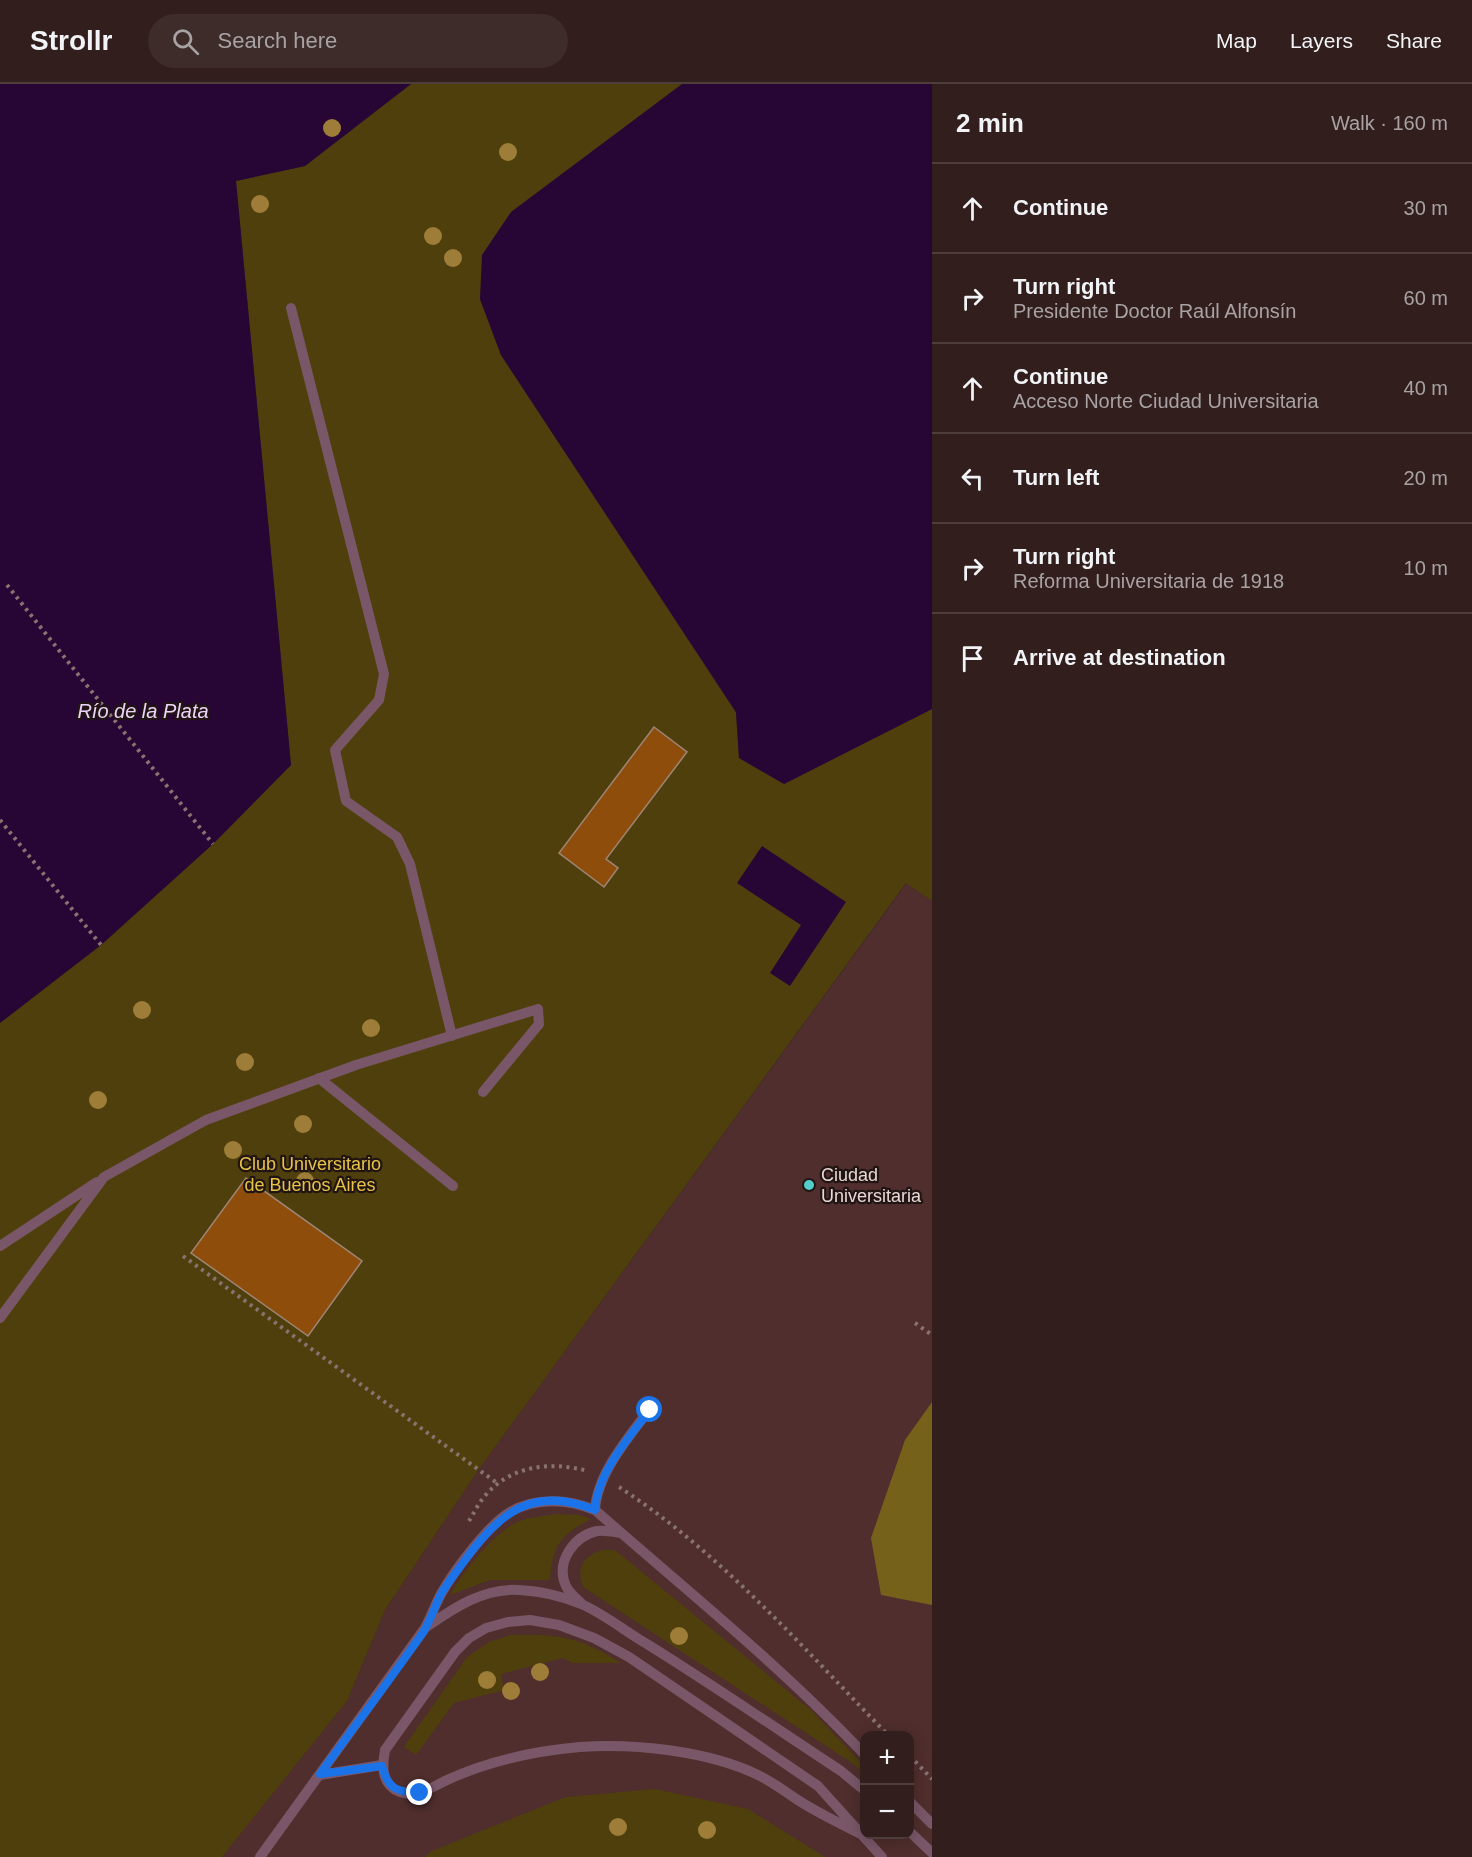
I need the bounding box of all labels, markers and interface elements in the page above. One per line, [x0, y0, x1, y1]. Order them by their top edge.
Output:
search box [148, 14, 568, 68]
text: Strollr [30, 25, 112, 56]
icon: search [169, 25, 202, 58]
text: Search here [217, 28, 337, 53]
text: Map [1216, 29, 1257, 52]
text: Layers [1290, 29, 1353, 52]
text: Share [1386, 29, 1442, 52]
text: 2 min [956, 108, 1024, 138]
text: Walk · 160 m [1331, 112, 1448, 134]
icon: ahead [956, 192, 989, 225]
text: Continue [1013, 195, 1108, 220]
text: 30 m [1404, 197, 1448, 219]
text: Turn right [1013, 274, 1115, 299]
icon: right [956, 282, 989, 315]
text: 60 m [1404, 287, 1448, 309]
text: Presidente Doctor Raúl Alfonsín [1013, 300, 1297, 322]
text: Continue [1013, 364, 1108, 389]
icon: ahead [956, 372, 989, 405]
text: 40 m [1404, 377, 1448, 399]
text: Acceso Norte Ciudad Universitaria [1013, 390, 1319, 412]
icon: left [956, 462, 989, 495]
text: Turn left [1013, 465, 1099, 490]
text: 20 m [1404, 467, 1448, 489]
text: Turn right [1013, 544, 1115, 569]
icon: right [956, 552, 989, 585]
text: 10 m [1404, 557, 1448, 579]
text: Reforma Universitaria de 1918 [1013, 570, 1284, 592]
icon: arrive [956, 642, 989, 675]
text: Arrive at destination [1013, 645, 1226, 670]
water label: Río de la Plata [77, 700, 209, 722]
park label: Club Universitario de Buenos Aires [239, 1154, 381, 1195]
place label: Ciudad Universitaria [821, 1165, 922, 1206]
marker: Ciudad Universitaria [802, 1178, 816, 1192]
route start [636, 1396, 662, 1422]
map controls [860, 1731, 914, 1839]
button: + [860, 1731, 914, 1785]
route end [406, 1779, 432, 1805]
button: − [860, 1785, 914, 1839]

